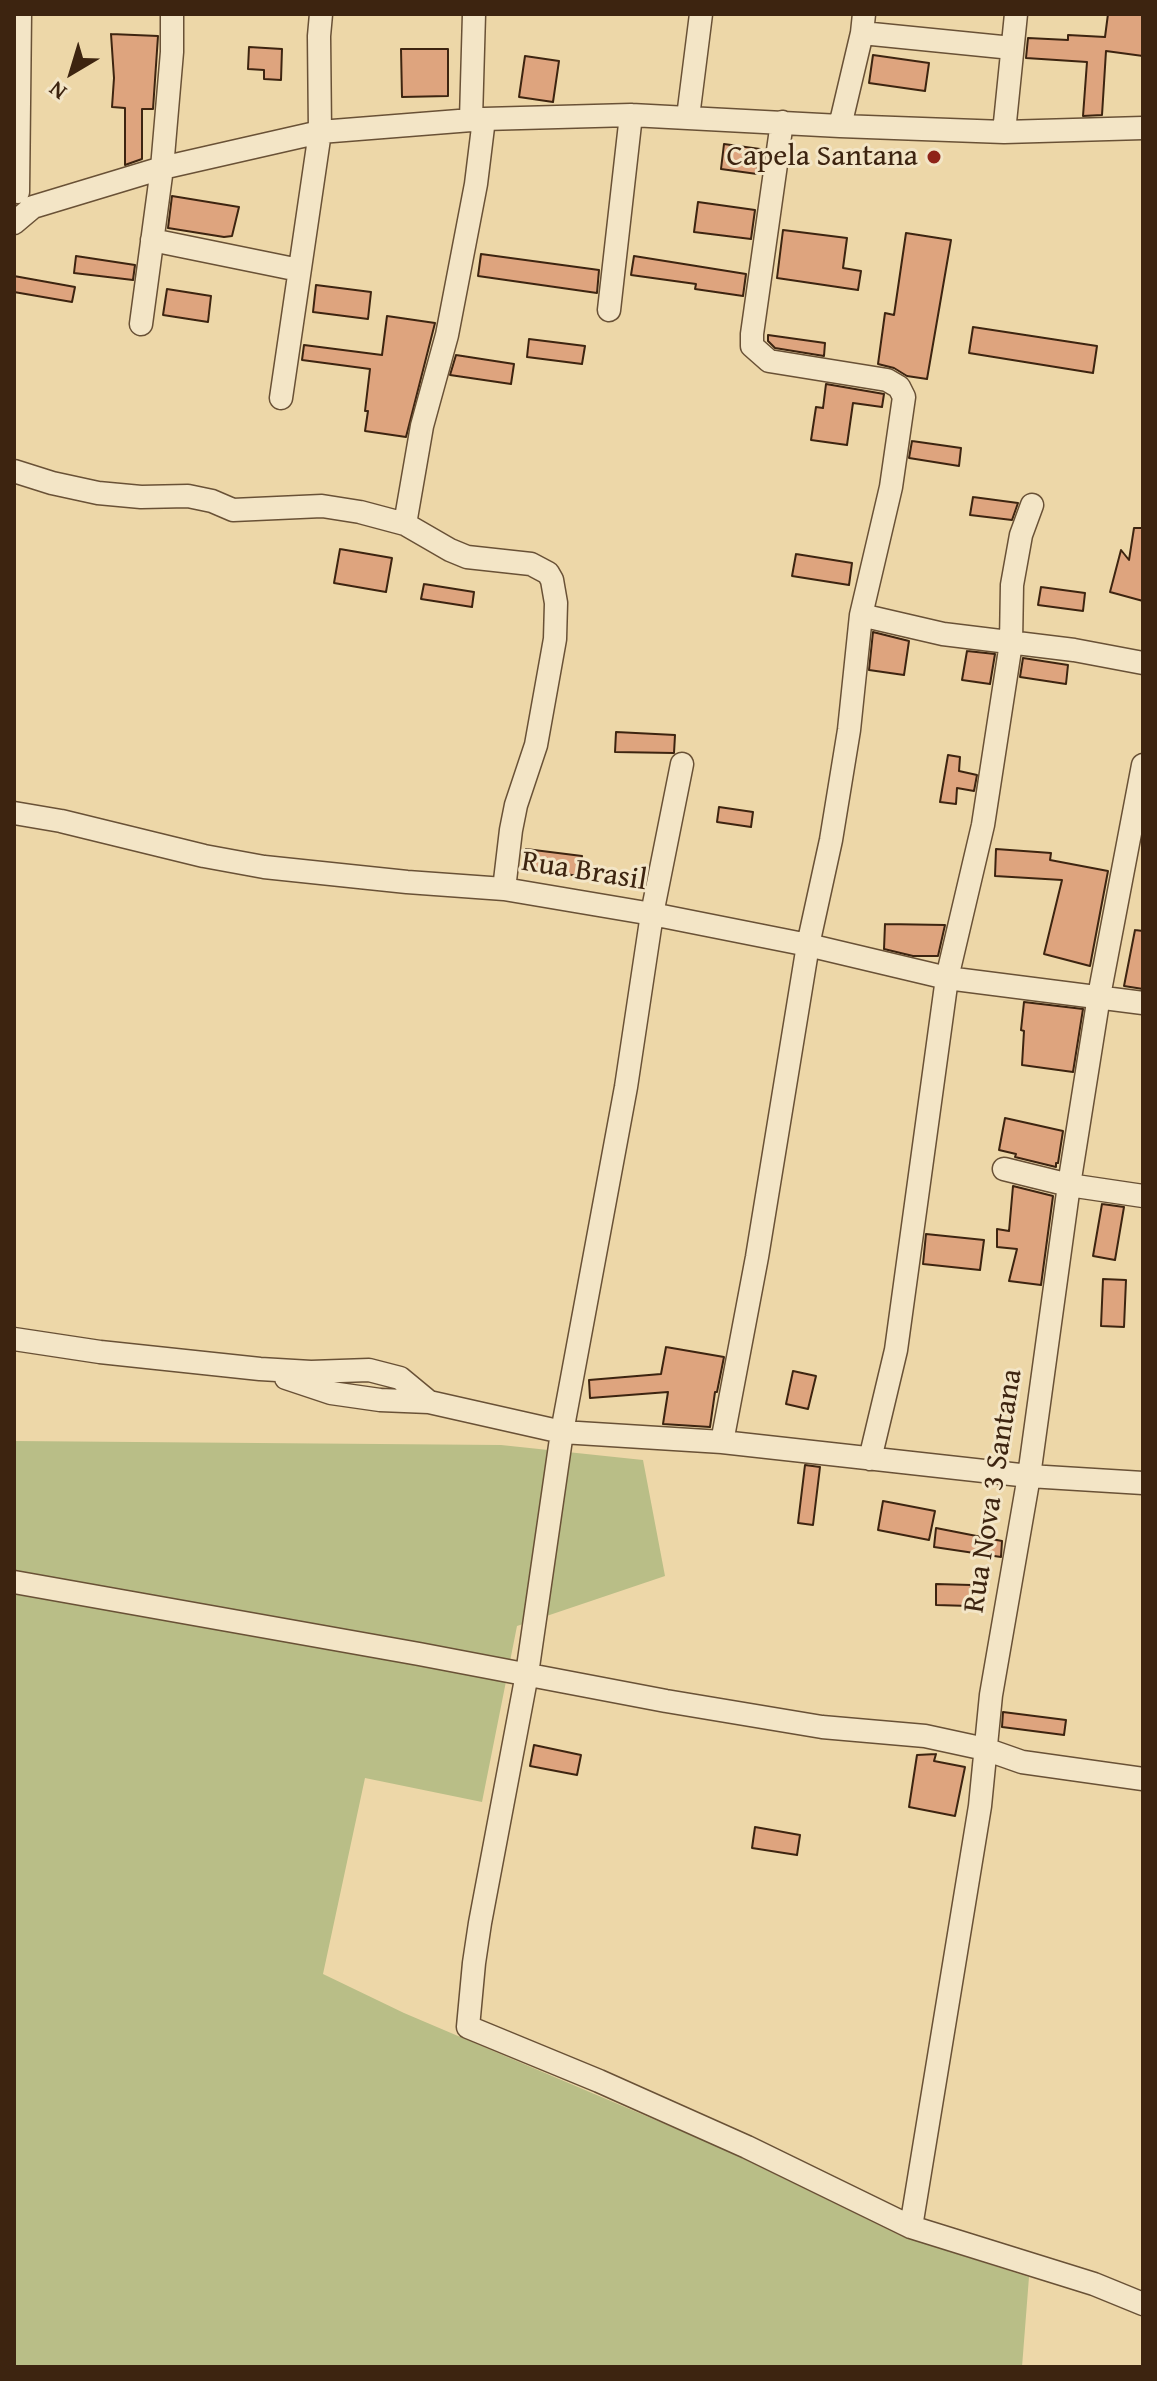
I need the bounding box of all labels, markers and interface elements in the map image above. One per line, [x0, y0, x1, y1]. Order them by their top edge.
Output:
north arrow [32, 32, 112, 112]
text: N [42, 74, 73, 108]
place label: Capela Santana [727, 139, 918, 175]
marker: Capela Santana [925, 148, 943, 166]
street label: Rua Brasil [519, 844, 649, 900]
street label: Rua Nova 3 Santana [957, 1367, 1031, 1615]

